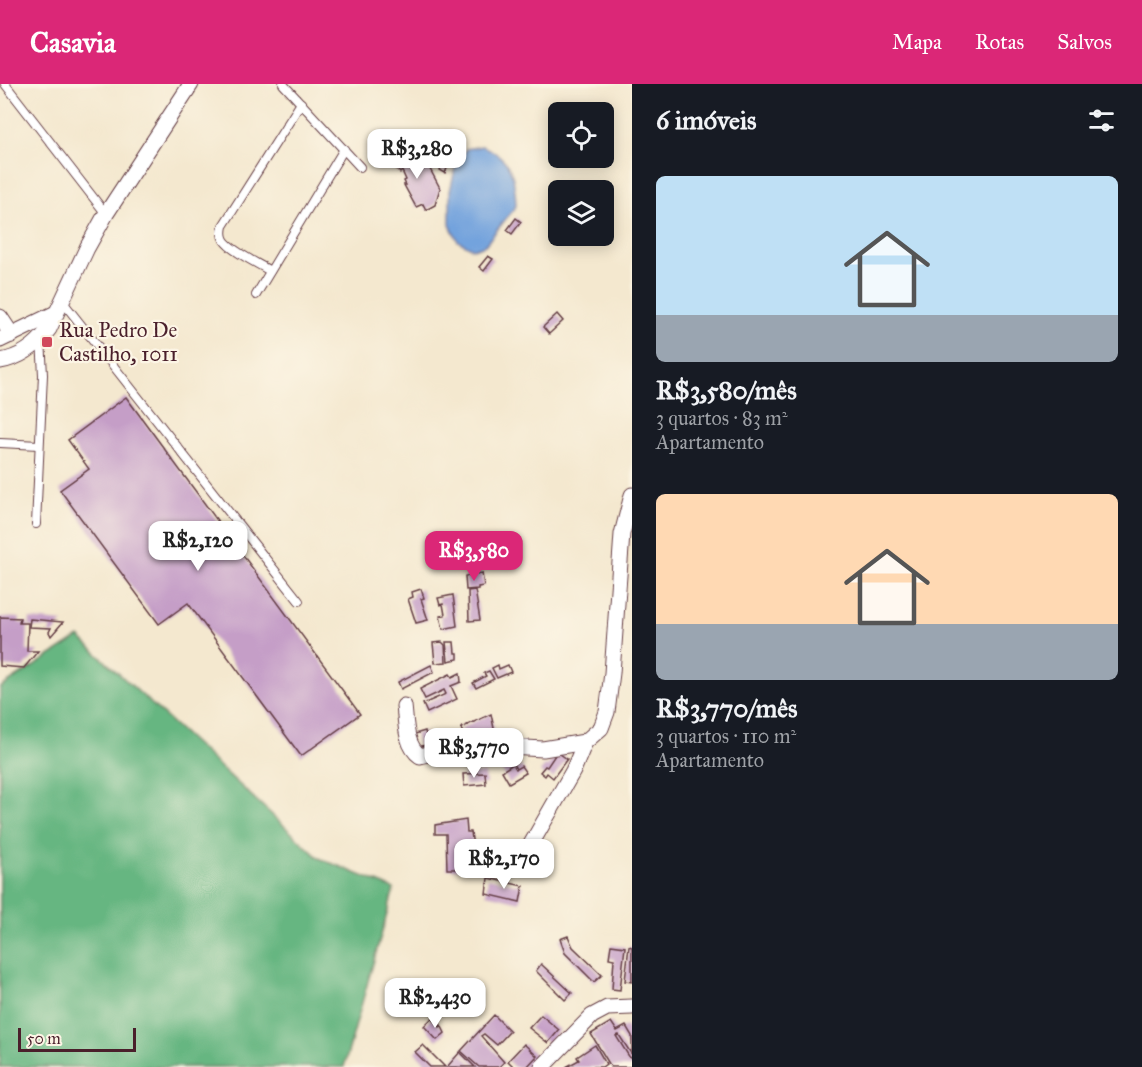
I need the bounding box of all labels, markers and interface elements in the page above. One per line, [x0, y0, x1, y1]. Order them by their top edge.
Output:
text: Casavia [30, 25, 116, 60]
text: Mapa [892, 29, 942, 55]
text: Rotas [975, 29, 1024, 55]
text: Salvos [1057, 29, 1112, 55]
map controls [548, 102, 614, 246]
button: locate [548, 102, 614, 168]
text: 6 imóveis [656, 104, 757, 136]
icon: filters [1085, 104, 1118, 137]
pin: R$3,280 [362, 129, 472, 180]
text: R$3,280 [381, 136, 453, 160]
button: layers [548, 180, 614, 246]
icon: home [833, 215, 941, 323]
place label: Rua Pedro De Castilho, 1011 [59, 317, 178, 367]
marker: Rua Pedro De Castilho, 1011 [40, 335, 54, 349]
text: R$3,580/mês [656, 374, 797, 406]
text: 3 quartos · 83 m² [656, 406, 788, 430]
text: Apartamento [656, 430, 764, 454]
pin: R$2,120 [143, 521, 253, 572]
text: R$2,120 [163, 528, 233, 552]
pin: R$3,580 [419, 531, 529, 582]
icon: home [833, 533, 941, 641]
text: R$3,580 [439, 538, 509, 562]
text: R$3,770/mês [656, 692, 797, 724]
text: 3 quartos · 110 m² [656, 724, 796, 748]
pin: R$3,770 [419, 728, 529, 779]
text: R$3,770 [438, 735, 510, 759]
text: Apartamento [656, 748, 764, 772]
pin: R$2,170 [449, 839, 559, 890]
text: R$2,170 [468, 846, 540, 870]
pin: R$2,430 [380, 978, 490, 1029]
text: R$2,430 [399, 985, 471, 1009]
scale bar [18, 1025, 136, 1052]
text: 50 m [27, 1029, 61, 1048]

